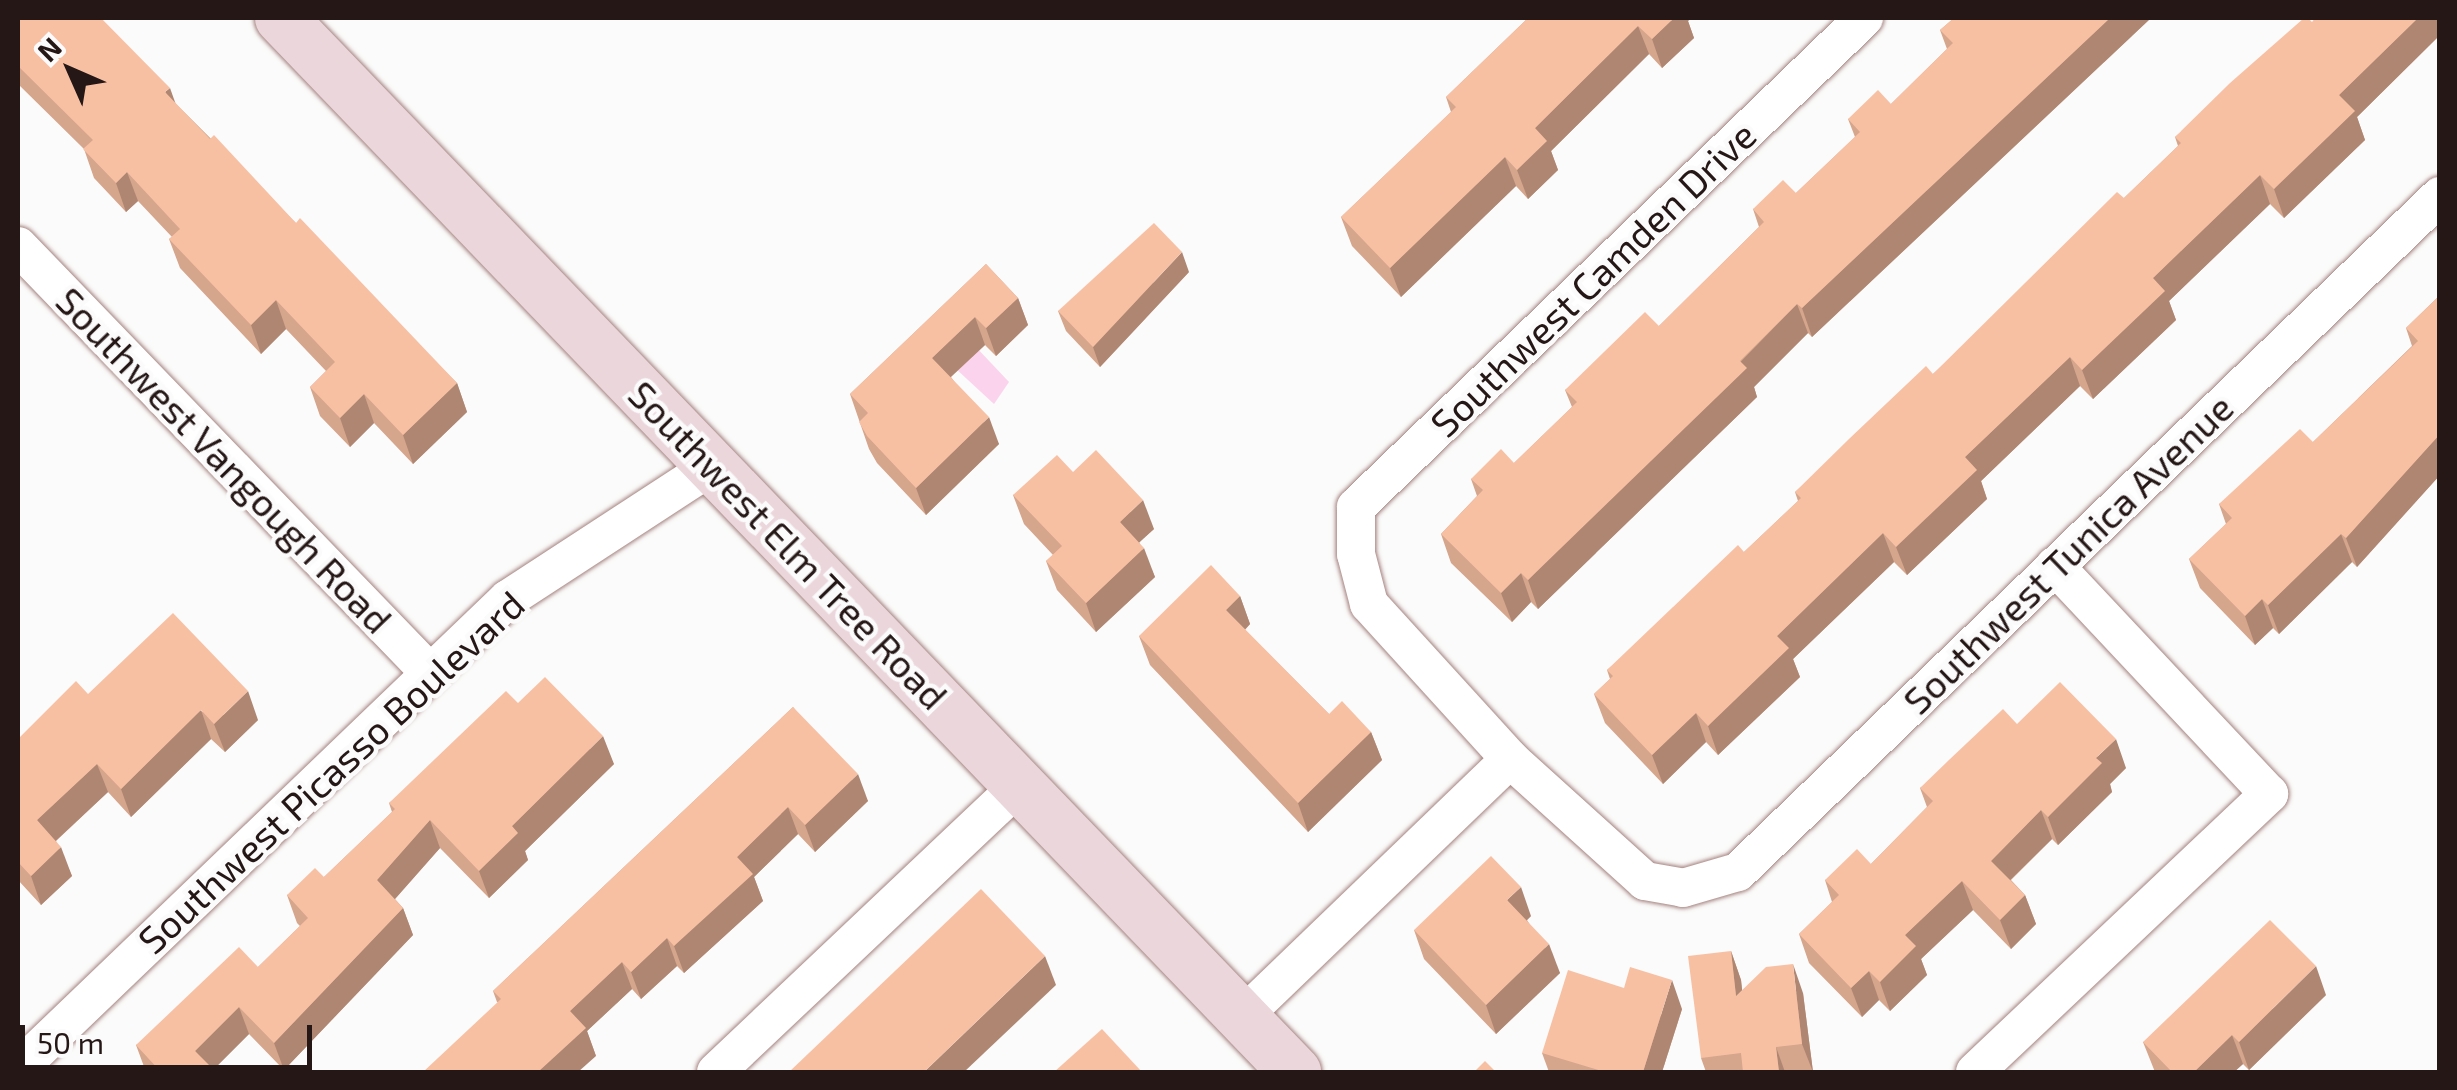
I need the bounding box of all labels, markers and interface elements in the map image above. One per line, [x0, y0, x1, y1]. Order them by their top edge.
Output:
north arrow [20, 20, 120, 120]
text: N [30, 30, 68, 68]
street label: Southwest Camden Drive [1421, 112, 1765, 446]
street label: Southwest Vangough Road [47, 277, 401, 643]
street label: Southwest Elm Tree Road [619, 371, 957, 719]
street label: Southwest Tunica Avenue [1893, 384, 2243, 724]
street label: Southwest Picasso Boulevard [129, 581, 533, 963]
scale bar [25, 1005, 318, 1067]
text: 50 m [37, 1024, 104, 1060]

